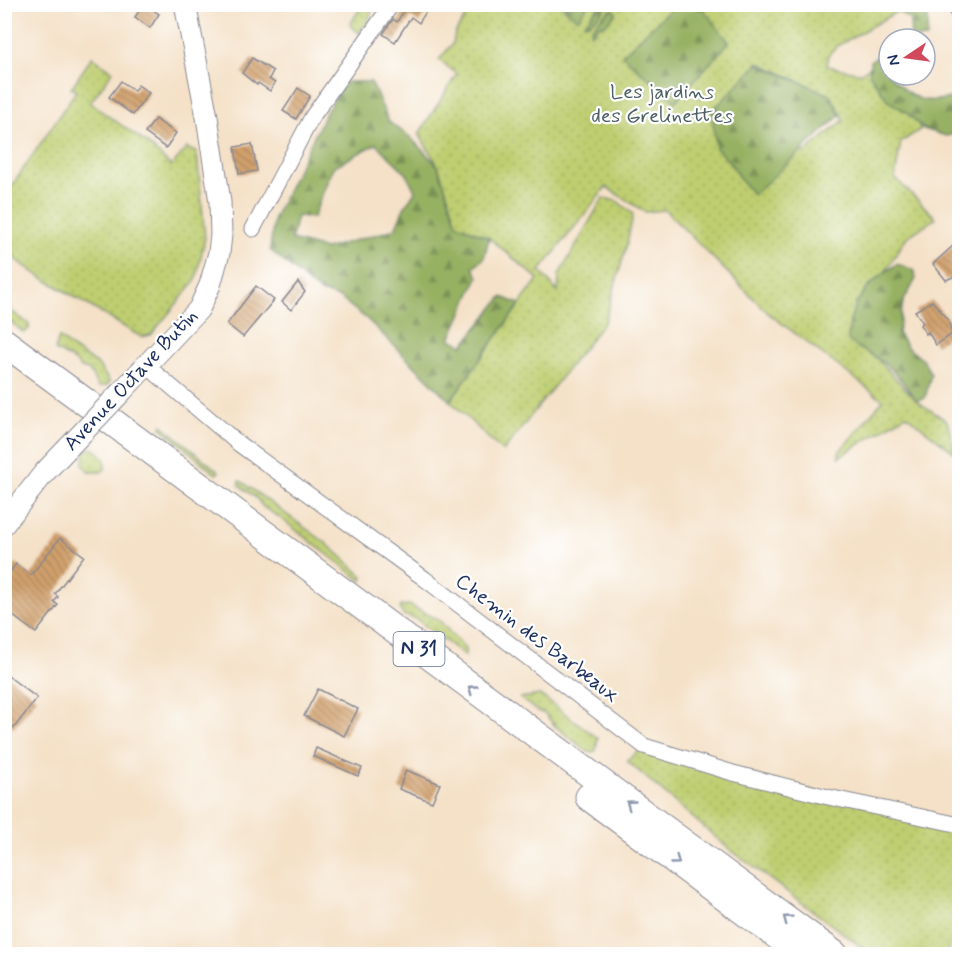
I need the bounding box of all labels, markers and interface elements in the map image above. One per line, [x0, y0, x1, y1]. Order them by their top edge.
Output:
north arrow [877, 27, 937, 87]
text: N [882, 52, 905, 68]
park label: Les jardins des Grelinettes [591, 78, 733, 130]
street label: Avenue Octave Butin [58, 303, 204, 457]
street label: Chemin des Barbeaux [449, 567, 625, 709]
road number: N 31 [394, 632, 444, 666]
one-way arrow [468, 685, 479, 696]
one-way arrow [626, 800, 637, 811]
one-way arrow [669, 854, 680, 865]
one-way arrow [783, 916, 794, 927]

